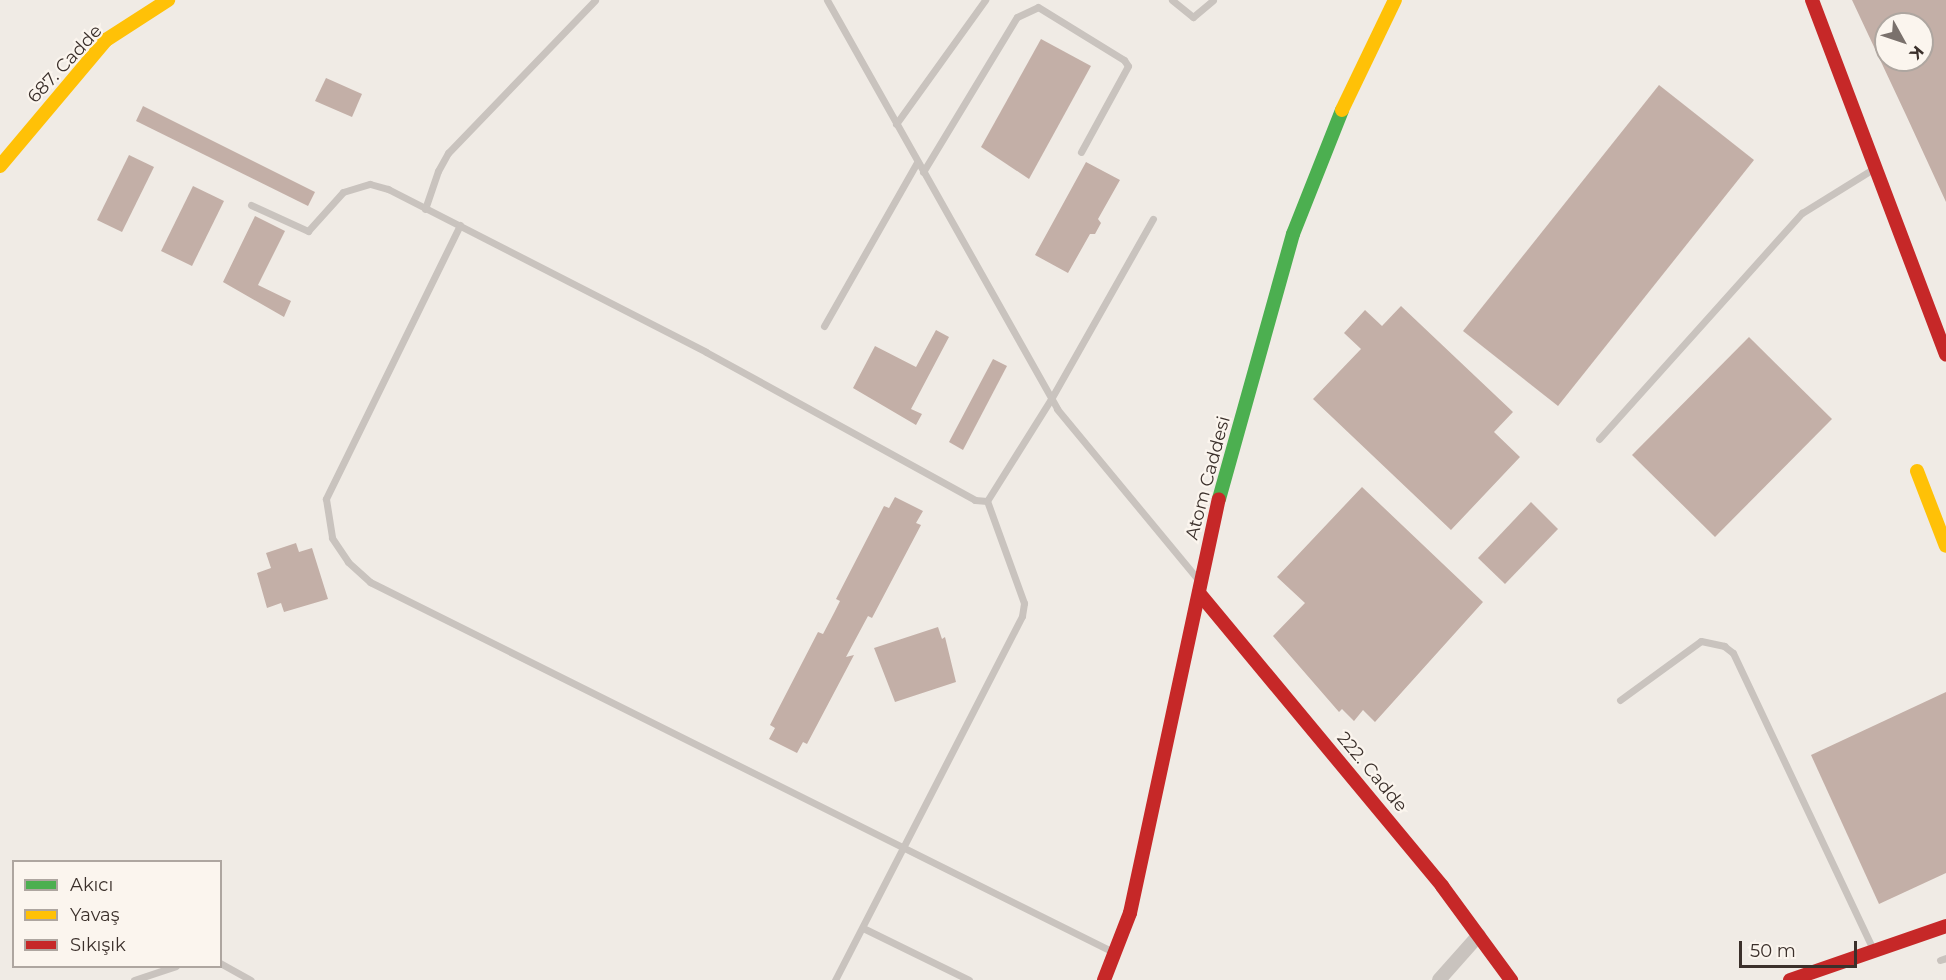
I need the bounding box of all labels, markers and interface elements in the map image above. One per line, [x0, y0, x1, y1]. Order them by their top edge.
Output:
north arrow [1874, 12, 1934, 72]
street label: 687. Cadde [23, 20, 107, 108]
text: K [1906, 42, 1928, 63]
street label: Atom Caddesi [1181, 414, 1235, 542]
street label: 222. Cadde [1332, 728, 1412, 816]
legend [12, 860, 222, 968]
text: Akıcı [70, 874, 113, 896]
text: Yavaş [70, 904, 120, 926]
scale bar [1742, 929, 1860, 967]
text: Sıkışık [70, 934, 126, 956]
text: 50 m [1750, 940, 1796, 962]

